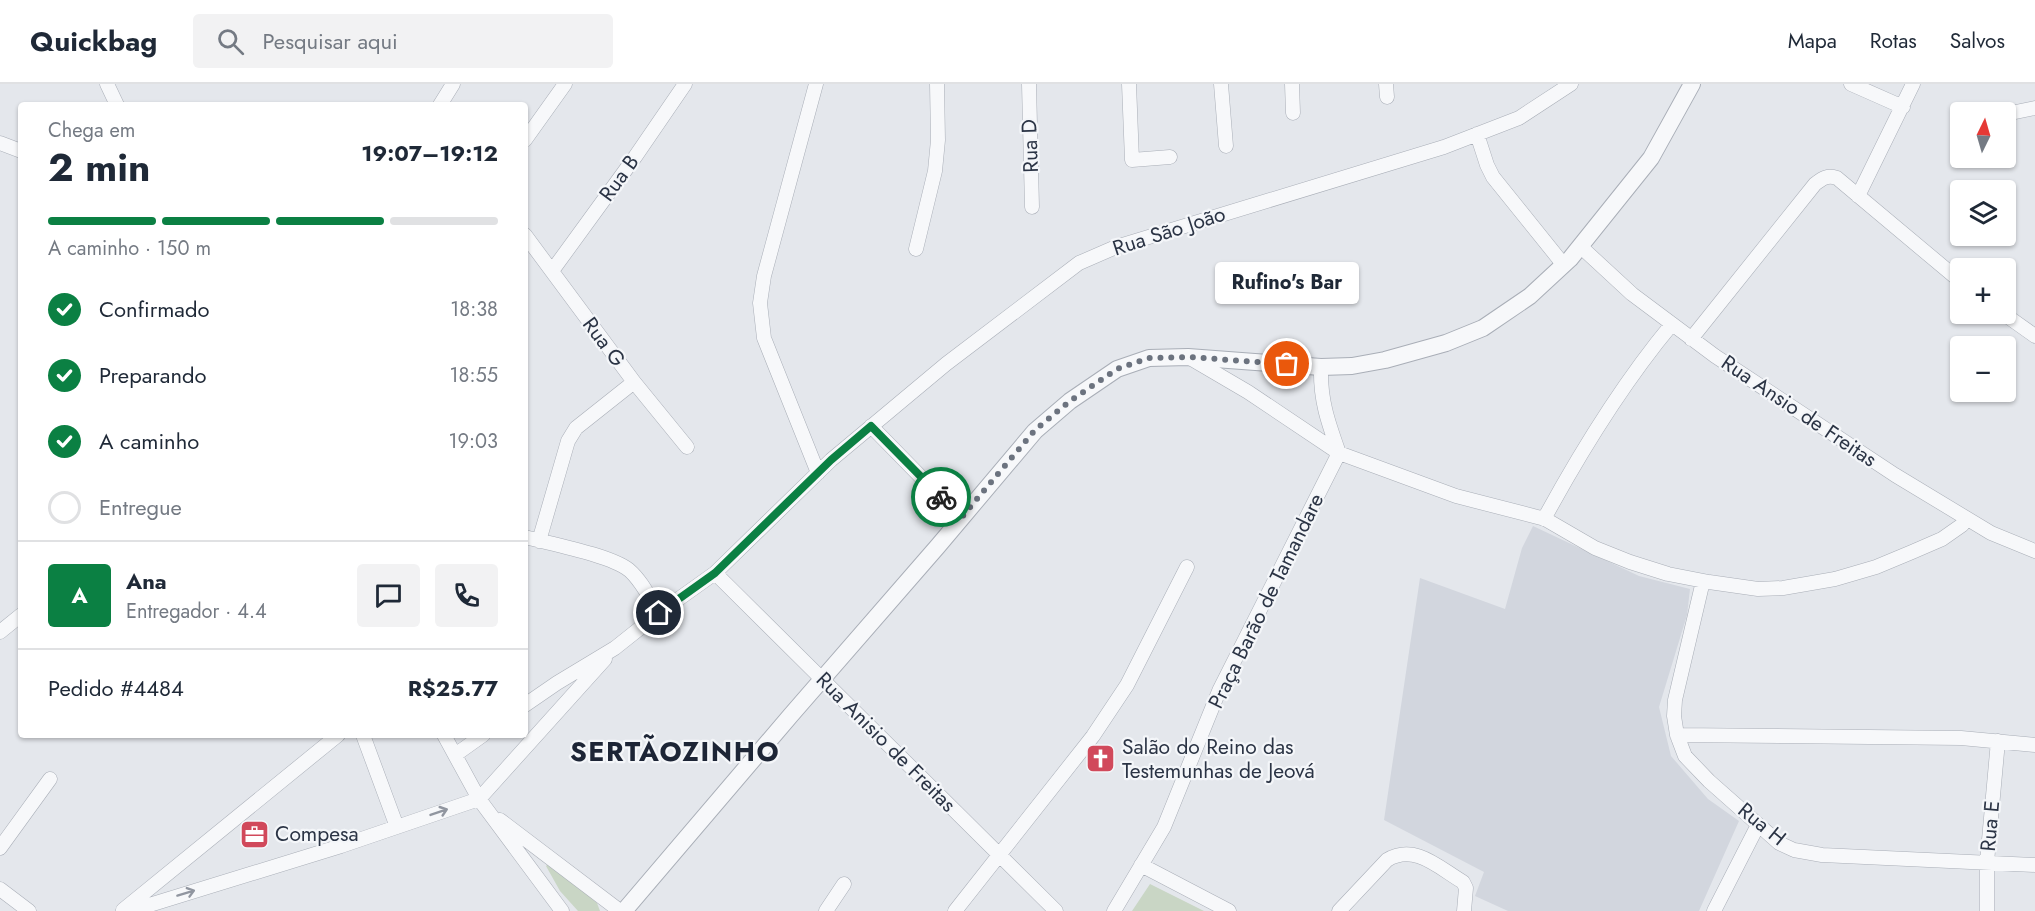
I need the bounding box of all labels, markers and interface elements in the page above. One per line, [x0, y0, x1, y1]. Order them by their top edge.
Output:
search box [193, 14, 613, 68]
text: Quickbag [30, 21, 157, 62]
icon: search [214, 25, 247, 58]
text: Pesquisar aqui [262, 25, 398, 57]
text: Mapa [1788, 26, 1837, 56]
text: Rotas [1870, 26, 1917, 56]
text: Salvos [1950, 26, 2005, 56]
north arrow [1950, 102, 2016, 168]
map controls [1950, 102, 2016, 402]
text: Chega em [48, 116, 135, 145]
street label: Rua D [1014, 119, 1046, 173]
text: 19:07–19:12 [361, 137, 498, 169]
text: 2 min [48, 139, 150, 196]
street label: Rua B [592, 149, 646, 207]
button: layers [1950, 180, 2016, 246]
street label: Rua São João [1109, 199, 1229, 263]
text: A caminho · 150 m [48, 234, 211, 263]
button: + [1950, 258, 2016, 324]
callout: Rufino's Bar [1215, 262, 1359, 304]
text: Rufino's Bar [1231, 268, 1343, 297]
icon: check [48, 293, 81, 326]
text: Confirmado [99, 293, 209, 325]
text: 18:38 [450, 295, 498, 324]
street label: Rua G [575, 311, 633, 373]
button: − [1950, 336, 2016, 402]
pin [1261, 338, 1312, 389]
icon: bag [1270, 347, 1303, 380]
street label: Rua Ansio de Freitas [1715, 348, 1883, 474]
icon: check [48, 359, 81, 392]
text: Preparando [99, 359, 207, 391]
text: 18:55 [450, 361, 498, 390]
icon: check [48, 425, 81, 458]
text: A caminho [99, 425, 199, 457]
text: 19:03 [449, 427, 498, 456]
courier [911, 467, 971, 527]
icon: bike [925, 481, 958, 514]
street label: Praça Barão de Tamandare [1201, 488, 1331, 714]
text: Entregue [99, 491, 182, 523]
button: chat [357, 564, 420, 627]
button: phone [435, 564, 498, 627]
text: Ana [126, 565, 167, 597]
text: A [71, 579, 88, 611]
pin [633, 587, 684, 638]
icon: home [642, 596, 675, 629]
text: Entregador · 4.4 [126, 597, 267, 626]
street label: Rua Anisio de Freitas [809, 665, 963, 819]
text: Pedido #4484 [48, 672, 184, 704]
text: R$25.77 [408, 672, 498, 704]
district label: SERTÃOZINHO [570, 732, 780, 771]
place label: Salão do Reino das Testemunhas de Jeová [1122, 732, 1315, 786]
church icon: Salão do Reino das Testemunhas de Jeová [1085, 743, 1117, 775]
street label: Rua H [1731, 795, 1793, 853]
street label: Rua E [1973, 799, 2007, 853]
one-way arrow [429, 806, 448, 817]
office icon: Compesa [238, 818, 270, 850]
place label: Compesa [275, 819, 359, 849]
one-way arrow [176, 887, 195, 898]

